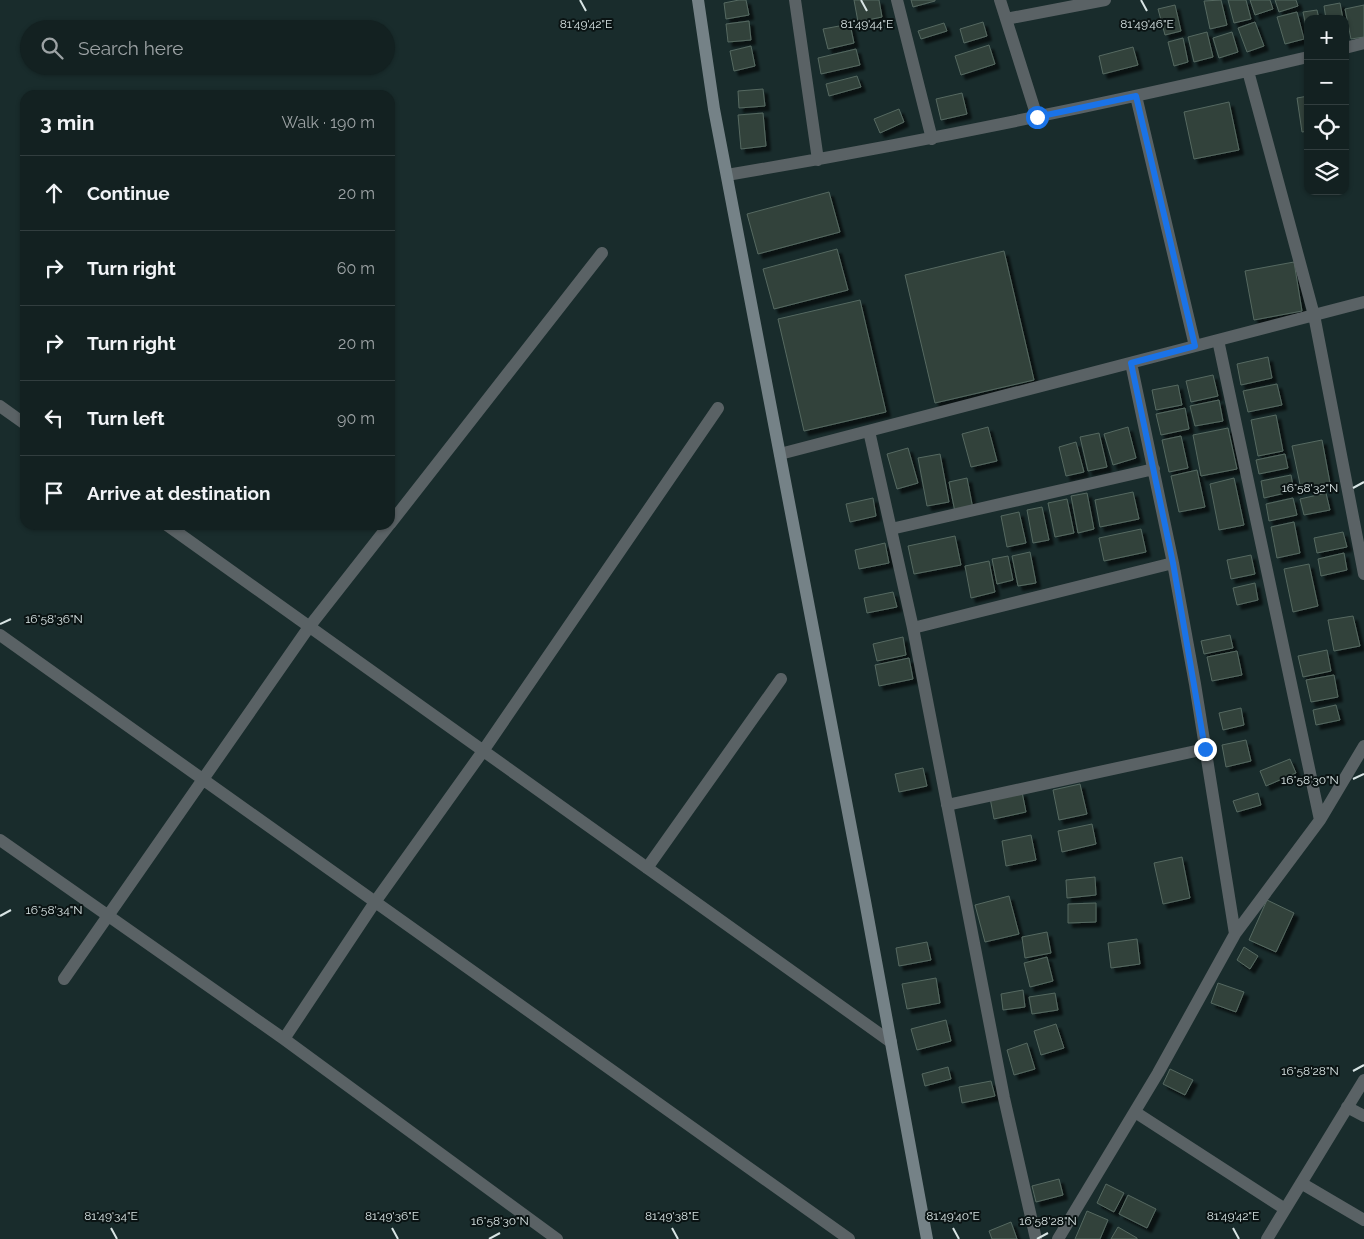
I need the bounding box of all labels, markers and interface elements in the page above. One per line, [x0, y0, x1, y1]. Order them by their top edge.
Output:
map controls [1304, 15, 1349, 195]
button: + [1304, 15, 1349, 60]
text: 81°49'42"E [560, 17, 612, 31]
text: 81°49'44"E [841, 17, 893, 31]
text: 81°49'46"E [1120, 17, 1174, 31]
search box [20, 20, 395, 75]
icon: search [38, 34, 66, 62]
text: Search here [78, 37, 184, 59]
button: − [1304, 60, 1349, 105]
button: locate [1304, 105, 1349, 150]
route start [1026, 106, 1049, 129]
text: 3 min [40, 110, 94, 135]
text: Walk · 190 m [282, 113, 375, 132]
button: layers [1304, 150, 1349, 195]
icon: ahead [40, 179, 68, 207]
text: Continue [87, 182, 170, 204]
text: 20 m [338, 184, 375, 203]
icon: right [40, 254, 68, 282]
text: Turn right [87, 257, 176, 279]
text: 60 m [337, 259, 375, 278]
icon: right [40, 329, 68, 357]
text: Turn right [87, 332, 176, 354]
text: 20 m [338, 334, 375, 353]
icon: left [40, 404, 68, 432]
text: Turn left [87, 407, 164, 429]
text: 90 m [337, 409, 375, 428]
icon: arrive [40, 479, 68, 507]
text: 16°58'32"N [1282, 481, 1338, 495]
text: Arrive at destination [87, 482, 271, 504]
text: 16°58'36"N [25, 612, 83, 626]
route end [1194, 738, 1217, 761]
text: 16°58'30"N [1281, 773, 1339, 787]
text: 16°58'34"N [26, 903, 82, 917]
text: 16°58'28"N [1281, 1064, 1339, 1078]
text: 81°49'34"E [84, 1209, 138, 1223]
text: 81°49'36"E [365, 1209, 419, 1223]
text: 81°49'38"E [645, 1209, 699, 1223]
text: 81°49'40"E [926, 1209, 980, 1223]
text: 81°49'42"E [1207, 1209, 1259, 1223]
text: 16°58'30"N [471, 1214, 529, 1228]
text: 16°58'28"N [1019, 1214, 1077, 1228]

